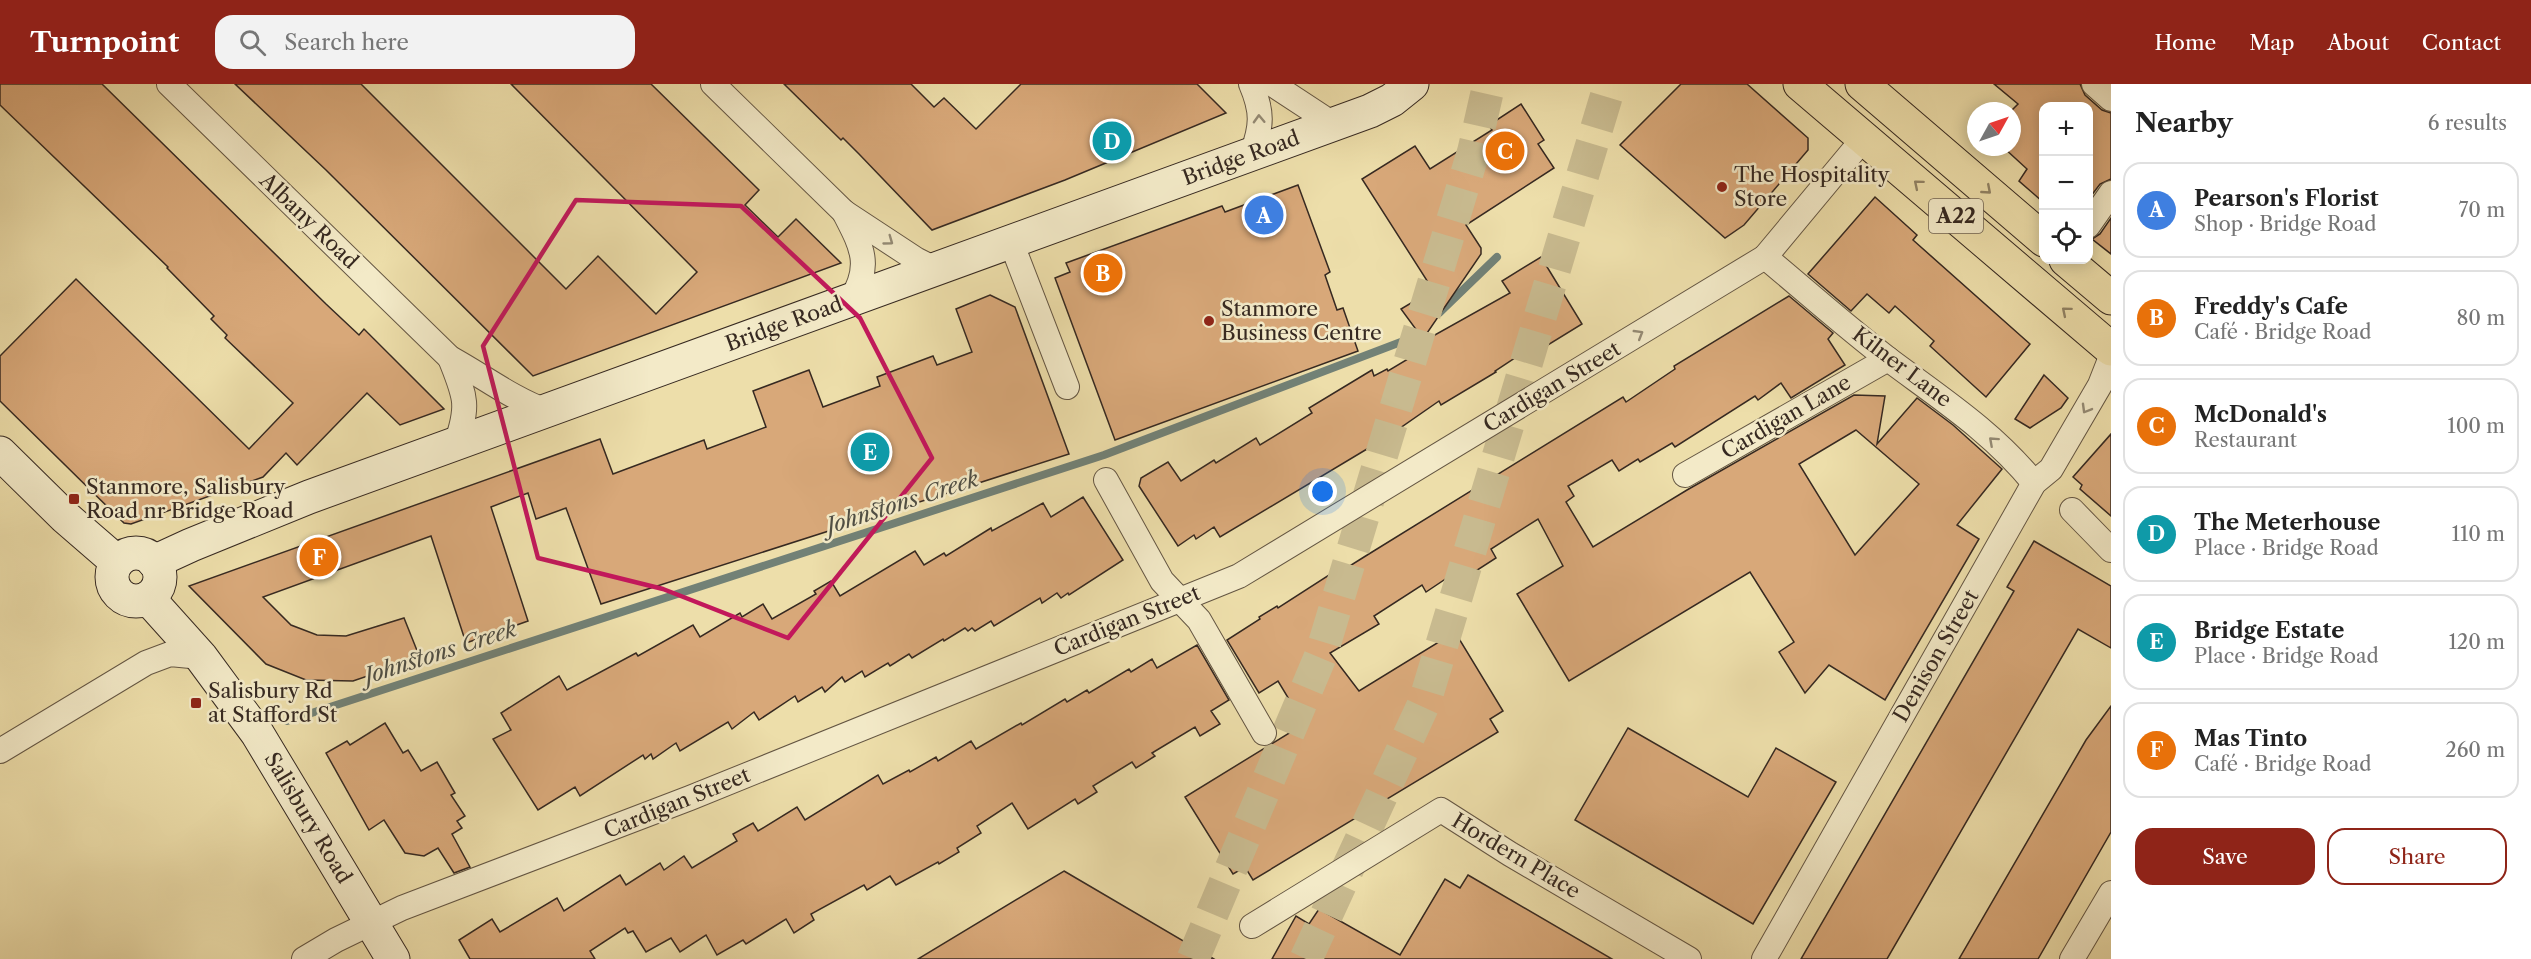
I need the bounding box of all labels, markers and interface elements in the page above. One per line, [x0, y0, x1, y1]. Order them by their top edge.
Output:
search box [215, 15, 635, 69]
text: Turnpoint [30, 25, 179, 59]
icon: search [236, 26, 269, 59]
text: Search here [284, 29, 409, 56]
text: Home [2155, 30, 2216, 55]
text: Map [2249, 30, 2294, 55]
text: About [2327, 30, 2389, 55]
text: Contact [2422, 30, 2501, 55]
north arrow [1967, 102, 2021, 156]
map controls [2039, 102, 2093, 264]
button: + [2039, 102, 2093, 156]
text: Nearby [2135, 107, 2233, 139]
text: 6 results [2428, 111, 2507, 135]
one-way arrow [1253, 114, 1266, 123]
pin: D [1092, 118, 1132, 164]
street label: Bridge Road [1179, 125, 1303, 190]
pin: C [1486, 128, 1524, 174]
button: − [2039, 156, 2093, 210]
place label: The Hospitality Store [1734, 162, 1890, 211]
street label: Albany Road [254, 167, 364, 274]
marker: The Hospitality Store [1715, 180, 1729, 194]
one-way arrow [1914, 180, 1925, 191]
one-way arrow [1980, 183, 1991, 194]
text: Pearson's Florist [2194, 185, 2379, 212]
pin: A [1244, 192, 1284, 238]
text: A [2149, 198, 2164, 222]
text: 70 m [2459, 198, 2505, 222]
road number: A22 [1929, 199, 1983, 233]
button: locate [2039, 210, 2093, 264]
text: Shop · Bridge Road [2194, 212, 2376, 236]
one-way arrow [883, 234, 894, 245]
pin: B [1084, 250, 1122, 296]
street label: Bridge Road [722, 291, 846, 356]
text: Freddy's Cafe [2194, 293, 2348, 320]
place label: Stanmore Business Centre [1221, 296, 1382, 345]
text: B [2149, 306, 2164, 330]
text: 80 m [2457, 306, 2505, 330]
one-way arrow [2062, 307, 2073, 318]
marker: Stanmore Business Centre [1202, 314, 1216, 328]
text: Café · Bridge Road [2194, 320, 2371, 344]
street label: Kilner Lane [1848, 321, 1957, 412]
one-way arrow [1633, 330, 1643, 342]
street label: Cardigan Street [1479, 336, 1625, 437]
street label: Cardigan Lane [1716, 369, 1855, 464]
text: McDonald's [2194, 401, 2327, 428]
one-way arrow [2081, 403, 2093, 414]
text: C [2148, 414, 2165, 438]
text: 100 m [2447, 414, 2505, 438]
text: Restaurant [2194, 428, 2297, 452]
pin: E [850, 430, 890, 475]
one-way arrow [1989, 437, 2000, 448]
water label: Johnstons Creek [817, 465, 982, 542]
place label: Stanmore, Salisbury Road nr Bridge Road [86, 474, 294, 523]
your location [1308, 477, 1337, 506]
marker: Stanmore, Salisbury Road nr Bridge Road [67, 492, 81, 506]
text: The Meterhouse [2194, 509, 2380, 536]
text: D [2148, 522, 2165, 546]
text: 110 m [2452, 522, 2505, 546]
pin: F [300, 534, 338, 580]
text: Place · Bridge Road [2194, 536, 2379, 560]
street label: Cardigan Street [1050, 580, 1204, 661]
street label: Denison Street [1888, 585, 1984, 726]
water label: Johnstons Creek [355, 615, 520, 692]
text: Bridge Estate [2194, 617, 2344, 644]
text: E [2149, 630, 2164, 654]
text: 120 m [2448, 630, 2505, 654]
text: Place · Bridge Road [2194, 644, 2379, 668]
place label: Salisbury Rd at Stafford St [208, 678, 338, 727]
marker: Salisbury Rd at Stafford St [189, 696, 203, 710]
text: Mas Tinto [2194, 725, 2307, 752]
text: F [2150, 738, 2163, 762]
text: 260 m [2445, 738, 2505, 762]
street label: Salisbury Road [260, 748, 357, 888]
text: Café · Bridge Road [2194, 752, 2371, 776]
street label: Cardigan Street [600, 762, 754, 843]
street label: Hordern Place [1448, 808, 1585, 904]
button: Save [2135, 828, 2315, 885]
button: Share [2327, 828, 2507, 885]

